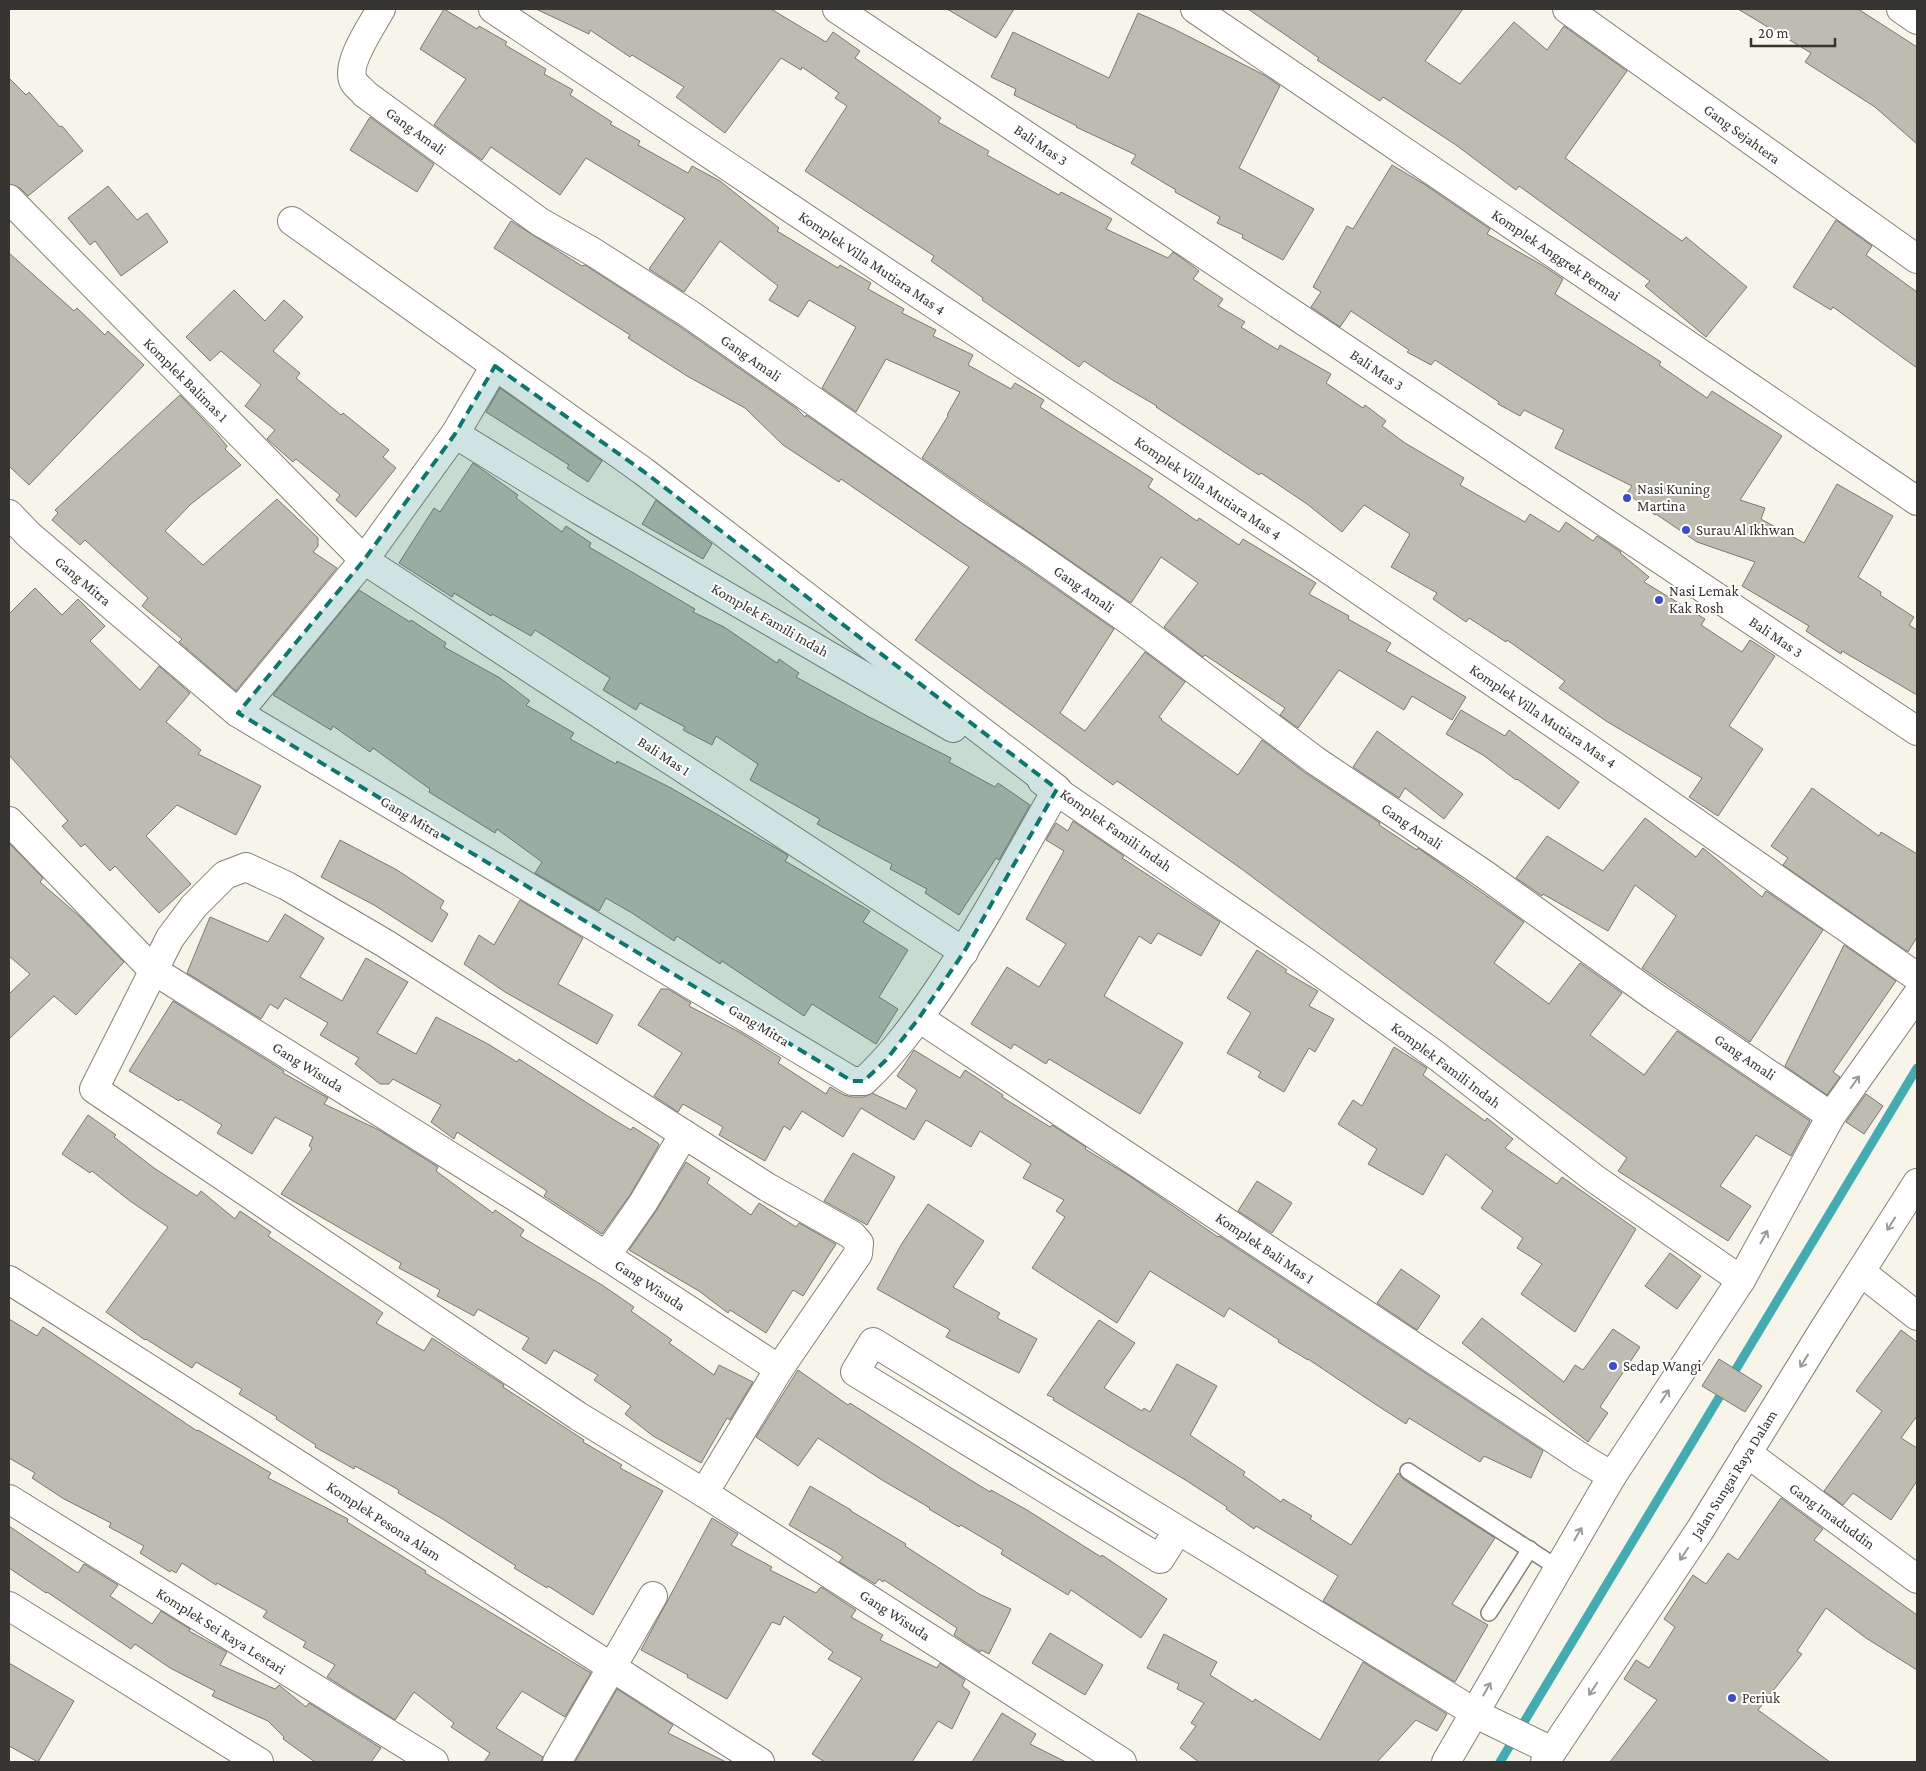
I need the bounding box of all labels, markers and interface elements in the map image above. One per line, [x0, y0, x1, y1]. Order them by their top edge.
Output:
scale bar [1751, 15, 1835, 47]
text: 20 m [1758, 25, 1789, 41]
street label: Gang Sejahtera [1700, 101, 1783, 168]
street label: Gang Amali [382, 104, 449, 159]
street label: Bali Mas 3 [1011, 121, 1071, 169]
street label: Komplek Anggrek Permai [1488, 206, 1623, 305]
street label: Komplek Villa Mutiara Mas 4 [795, 208, 948, 319]
street label: Gang Amali [717, 331, 784, 385]
street label: Komplek Balimas 1 [140, 335, 231, 426]
street label: Bali Mas 3 [1347, 346, 1407, 394]
street label: Komplek Villa Mutiara Mas 4 [1131, 433, 1284, 544]
place label: Nasi Kuning Martina [1637, 481, 1710, 514]
marker: Nasi Kuning Martina [1621, 492, 1633, 504]
place label: Surau Al Ikhwan [1696, 522, 1795, 538]
marker: Surau Al Ikhwan [1680, 524, 1692, 536]
street label: Gang Mitra [51, 553, 114, 610]
street label: Gang Amali [1050, 562, 1117, 616]
street label: Komplek Famili Indah [708, 580, 831, 661]
place label: Nasi Lemak Kak Rosh [1669, 583, 1739, 616]
marker: Nasi Lemak Kak Rosh [1653, 594, 1665, 606]
street label: Bali Mas 3 [1746, 613, 1806, 661]
street label: Komplek Villa Mutiara Mas 4 [1466, 661, 1619, 772]
street label: Bali Mas 1 [635, 733, 693, 779]
street label: Komplek Famili Indah [1057, 785, 1175, 875]
street label: Gang Mitra [377, 793, 444, 842]
street label: Gang Amali [1378, 800, 1446, 853]
street label: Gang Mitra [725, 1001, 792, 1050]
street label: Komplek Famili Indah [1388, 1019, 1504, 1112]
street label: Gang Amali [1711, 1031, 1779, 1084]
street label: Gang Wisuda [269, 1039, 347, 1096]
one-way arrow [1850, 1075, 1860, 1089]
street label: Komplek Bali Mas 1 [1212, 1209, 1317, 1288]
one-way arrow [1886, 1217, 1896, 1231]
one-way arrow [1760, 1231, 1770, 1245]
street label: Gang Wisuda [611, 1256, 688, 1315]
one-way arrow [1799, 1354, 1809, 1368]
place label: Sedap Wangi [1623, 1358, 1701, 1375]
marker: Sedap Wangi [1607, 1360, 1619, 1372]
one-way arrow [1660, 1390, 1670, 1404]
street label: Jalan Sungai Raya Dalam [1687, 1407, 1781, 1543]
street label: Komplek Pesona Alam [323, 1478, 444, 1565]
street label: Gang Imaduddin [1786, 1480, 1878, 1553]
one-way arrow [1573, 1527, 1583, 1541]
one-way arrow [1679, 1546, 1689, 1560]
street label: Komplek Sei Raya Lestari [153, 1585, 289, 1678]
street label: Gang Wisuda [856, 1586, 933, 1645]
one-way arrow [1588, 1681, 1598, 1695]
one-way arrow [1482, 1682, 1492, 1697]
place label: Periuk [1742, 1690, 1781, 1706]
marker: Periuk [1726, 1692, 1738, 1704]

